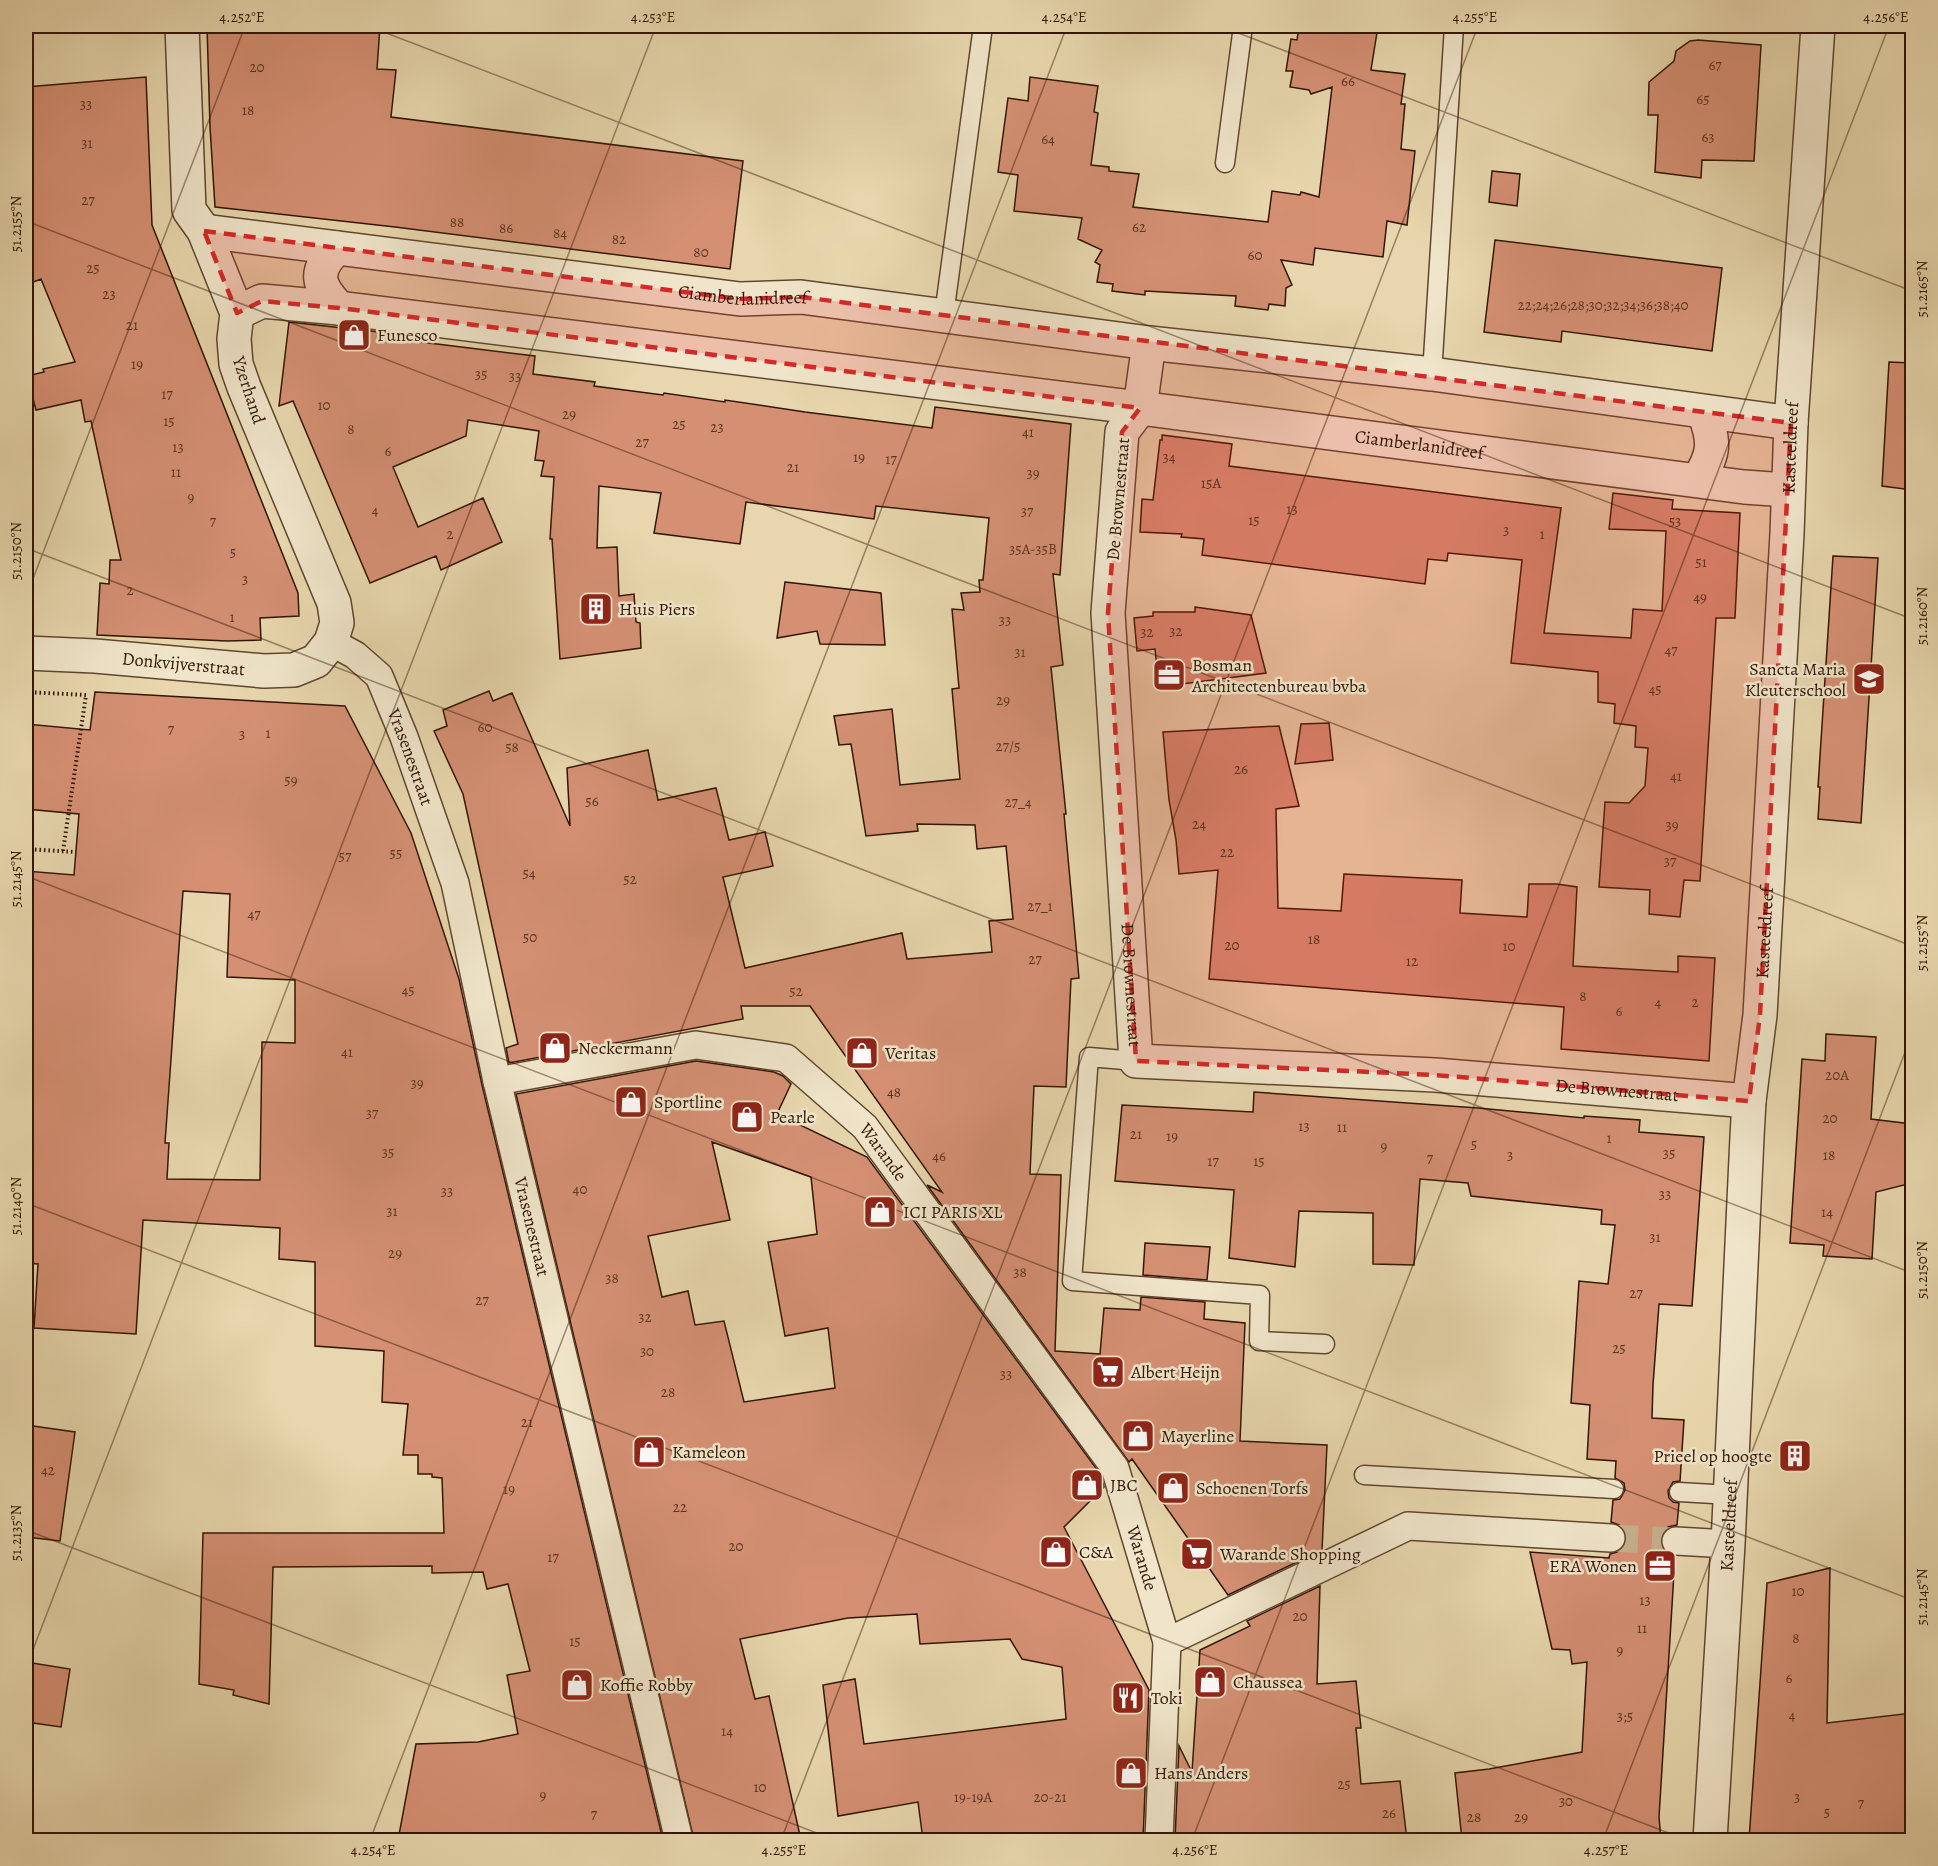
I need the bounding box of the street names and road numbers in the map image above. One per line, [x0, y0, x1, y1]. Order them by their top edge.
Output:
street label: Ciamberlanidreef [677, 279, 812, 311]
street label: Yzerhand [227, 352, 271, 427]
street label: Kasteeldreef [1776, 398, 1805, 494]
street label: Ciamberlanidreef [1353, 424, 1488, 465]
street label: De Brownestraat [1101, 436, 1135, 562]
street label: Donkvijverstraat [121, 646, 246, 681]
street label: Vrasenestraat [381, 704, 439, 809]
street label: Kasteeldreef [1750, 883, 1779, 979]
street label: De Brownestraat [1115, 923, 1147, 1048]
street label: De Brownestraat [1554, 1073, 1680, 1107]
street label: Warande [853, 1117, 913, 1186]
street label: Vrasenestraat [508, 1174, 555, 1279]
street label: Kasteeldreef [1714, 1476, 1743, 1572]
street label: Warande [1121, 1522, 1163, 1593]

